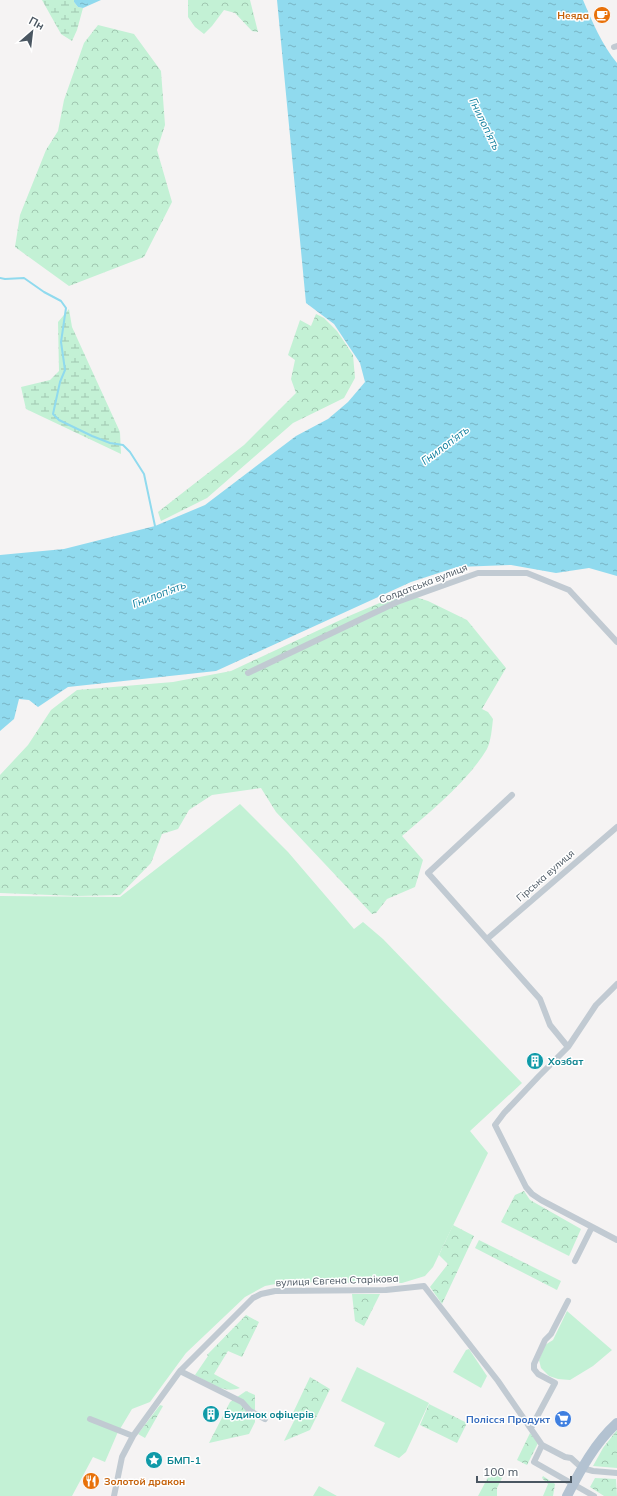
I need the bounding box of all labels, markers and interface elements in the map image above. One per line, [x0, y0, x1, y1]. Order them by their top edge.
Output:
cafe icon: Неяда [592, 5, 612, 25]
place label: Неяда [557, 9, 589, 22]
north arrow [12, 12, 52, 52]
text: Пн [27, 13, 47, 33]
water label: Гнилоп'ять [466, 95, 504, 153]
water label: Гнилоп'ять [418, 422, 472, 468]
street label: Солдатська вулиця [377, 561, 469, 606]
water label: Гнилоп'ять [130, 577, 188, 611]
street label: Гірська вулиця [514, 847, 577, 904]
building icon: Хозбат [525, 1051, 545, 1071]
place label: Хозбат [547, 1055, 583, 1068]
street label: вулиця Євгена Старікова [275, 1272, 399, 1289]
building icon: Будинок офіцерів [201, 1404, 221, 1424]
place label: Будинок офіцерів [224, 1408, 314, 1421]
supermarket icon: Полісся Продукт [553, 1409, 573, 1429]
place label: Полісся Продукт [466, 1413, 550, 1426]
place icon: БМП-1 [144, 1450, 164, 1470]
place label: БМП-1 [167, 1454, 201, 1467]
scale bar [477, 1458, 571, 1484]
text: 100 m [483, 1464, 518, 1479]
restaurant icon: Золотой дракон [81, 1471, 101, 1491]
place label: Золотой дракон [104, 1475, 185, 1488]

